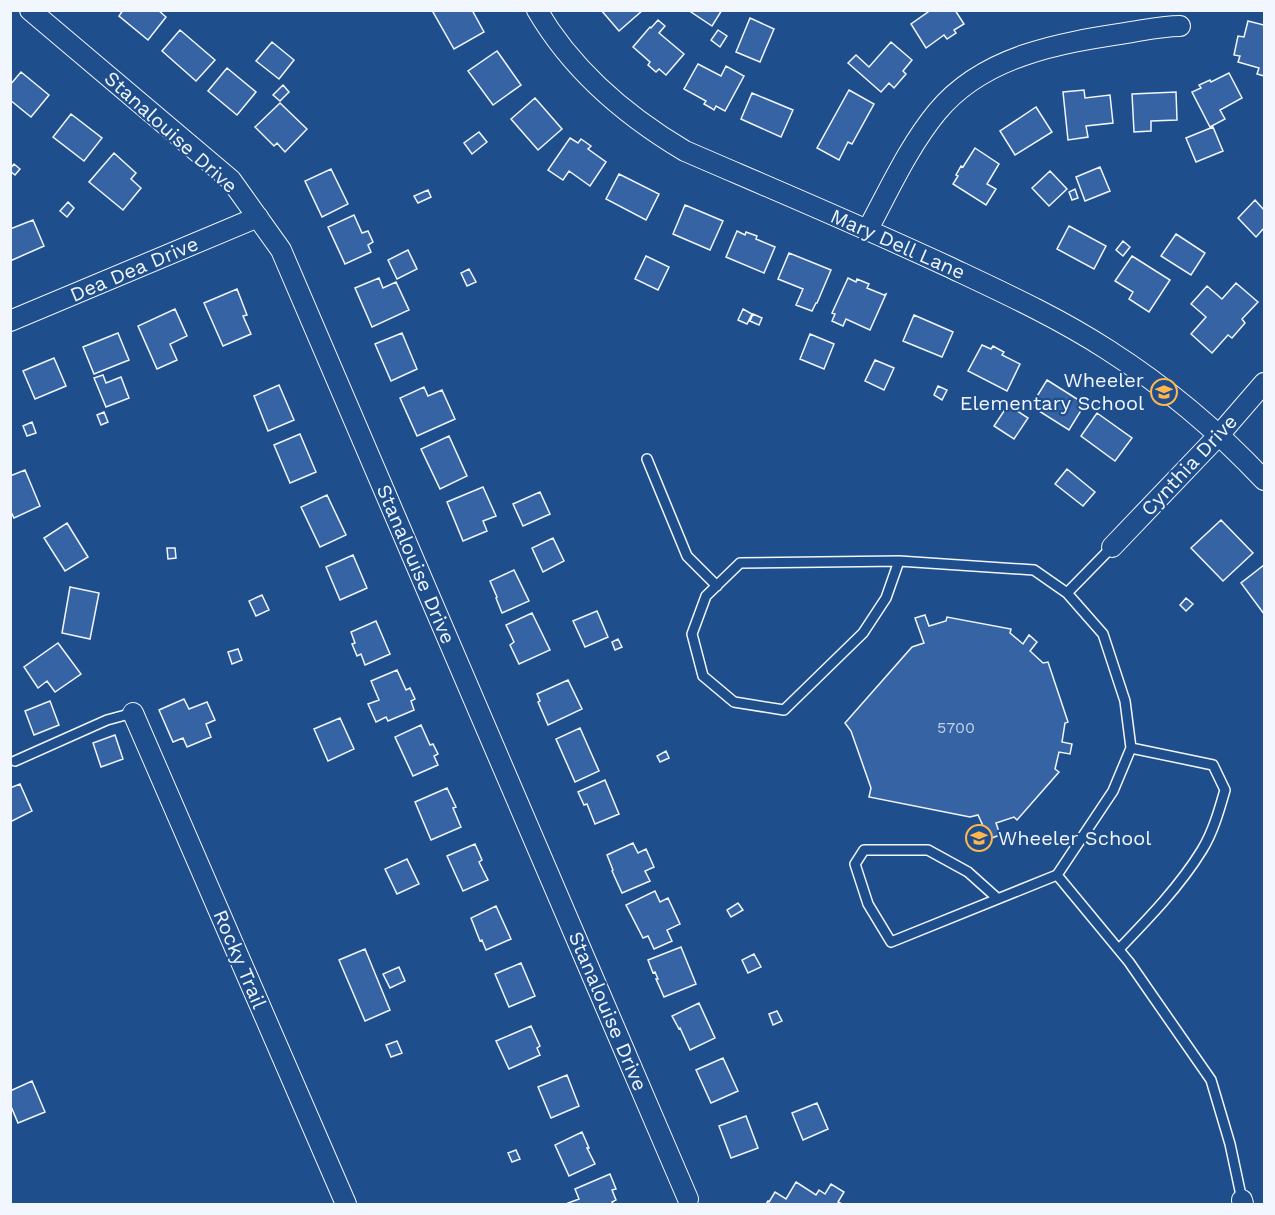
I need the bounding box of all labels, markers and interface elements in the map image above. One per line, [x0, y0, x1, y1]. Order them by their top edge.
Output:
street label: Stanalouise Drive [100, 66, 242, 198]
street label: Mary Dell Lane [827, 204, 969, 284]
street label: Dea Dea Drive [66, 231, 202, 307]
place label: Wheeler Elementary School [960, 368, 1144, 415]
school or university icon: Wheeler Elementary School [1149, 377, 1179, 407]
street label: Cynthia Drive [1136, 409, 1242, 521]
street label: Stanalouise Drive [372, 481, 460, 647]
house number: 5700 [937, 718, 975, 737]
school or university icon: Wheeler School [964, 823, 994, 853]
place label: Wheeler School [998, 826, 1151, 850]
street label: Rocky Trail [208, 906, 272, 1012]
street label: Stanalouise Drive [564, 928, 652, 1094]

